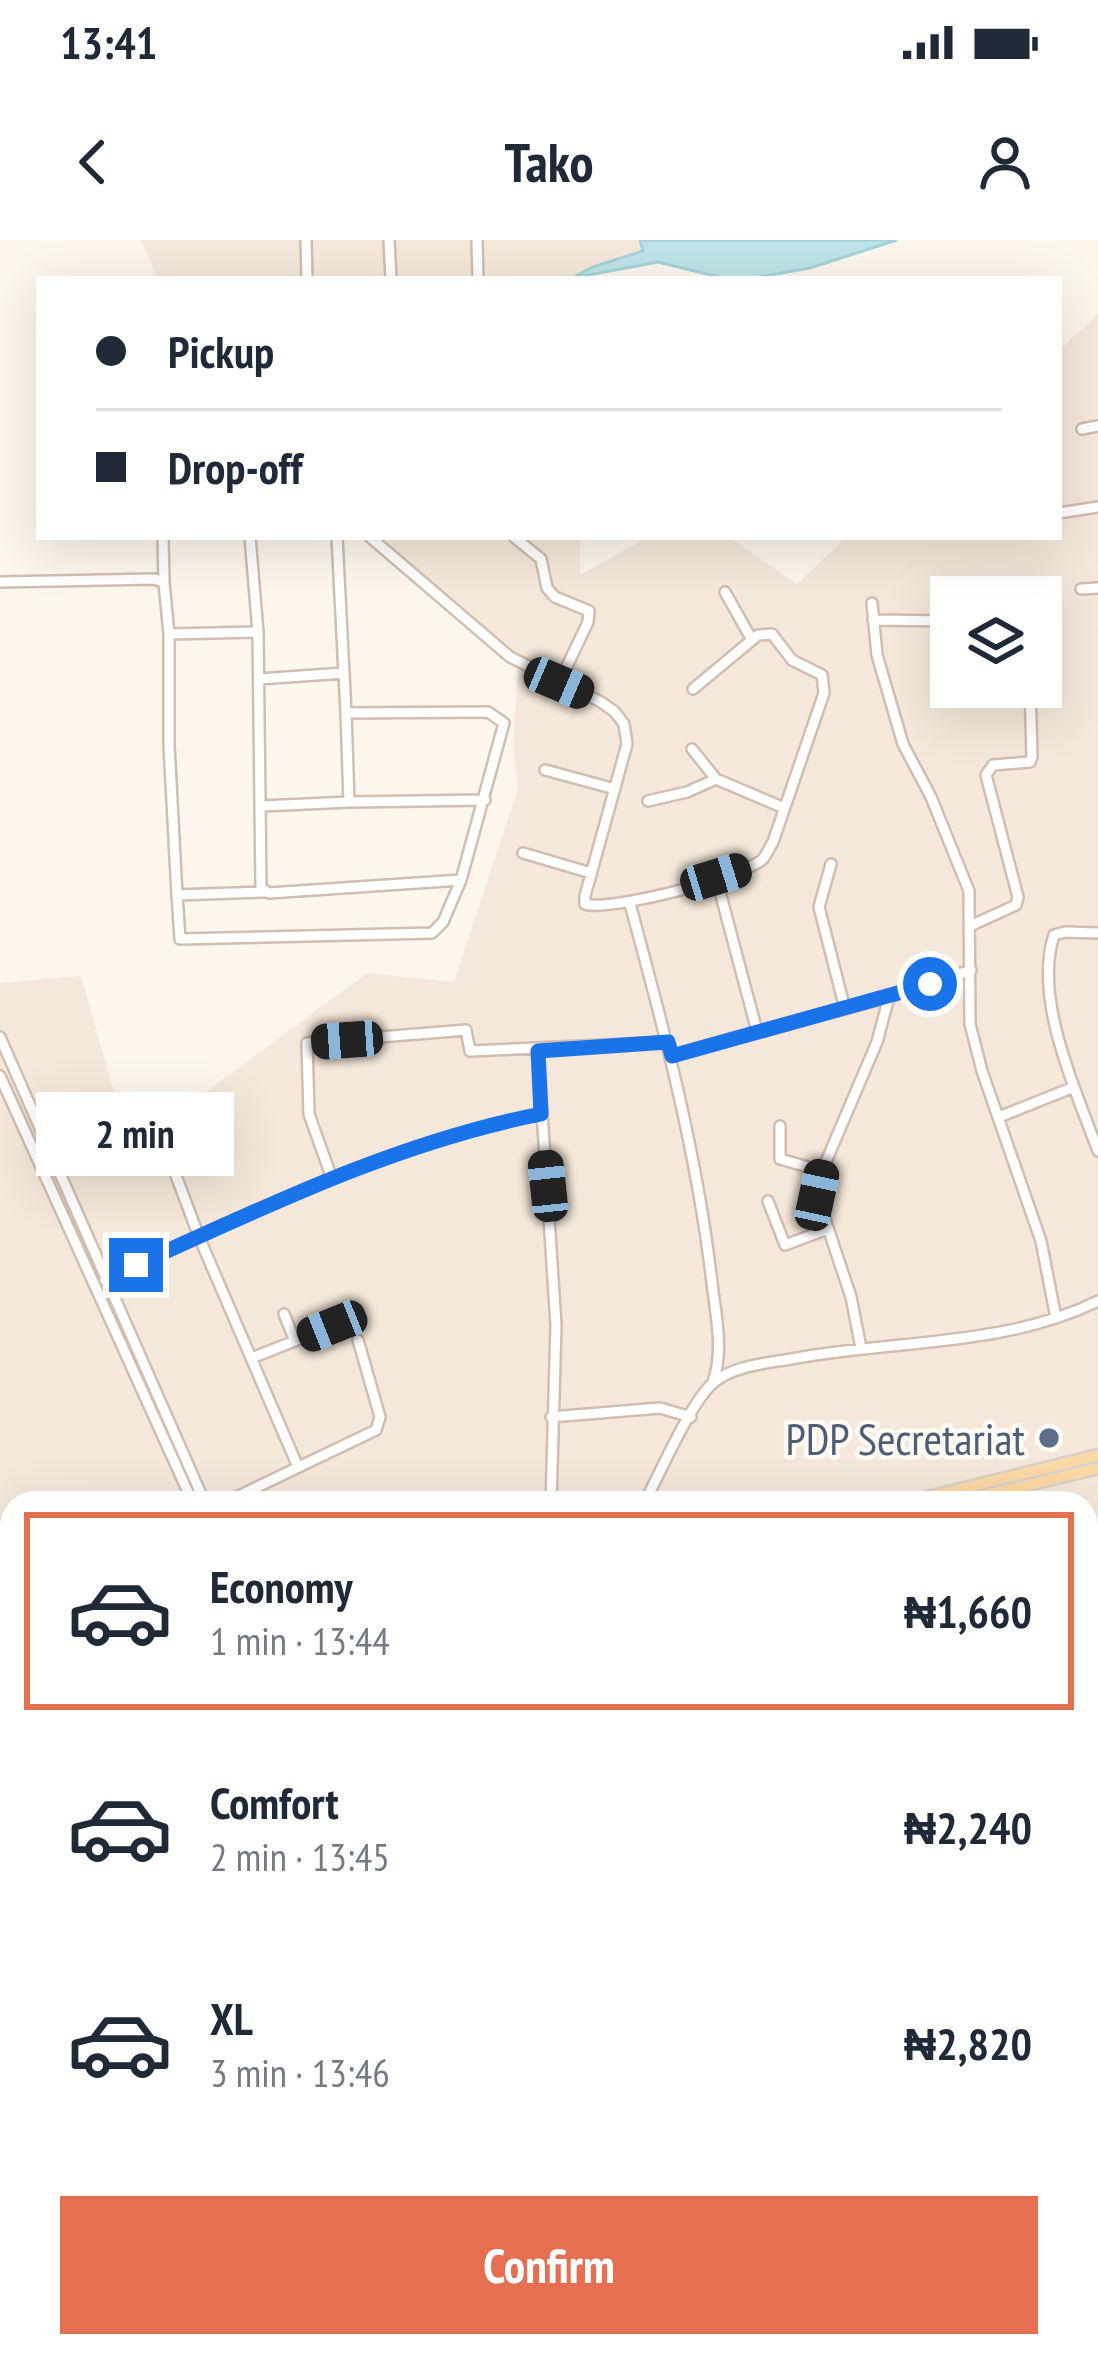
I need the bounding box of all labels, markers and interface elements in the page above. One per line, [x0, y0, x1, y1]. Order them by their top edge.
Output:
text: 13:41 [60, 13, 157, 71]
text: Tako [505, 127, 594, 197]
icon: back [60, 129, 126, 195]
icon: person [972, 129, 1038, 195]
text: Pickup [168, 322, 274, 380]
text: Drop-off [168, 438, 302, 496]
map controls [930, 576, 1062, 708]
button: layers [930, 576, 1062, 708]
car [519, 652, 599, 714]
car [676, 849, 756, 905]
route start [903, 957, 957, 1011]
car [310, 1020, 384, 1060]
callout: 2 min [37, 1091, 235, 1175]
text: 2 min [96, 1108, 174, 1159]
car [526, 1148, 570, 1224]
car [792, 1156, 842, 1234]
route end [109, 1238, 163, 1292]
car [292, 1296, 372, 1356]
place label: PDP Secretariat [785, 1409, 1026, 1467]
marker: PDP Secretariat [1036, 1425, 1062, 1451]
icon: car [66, 1557, 174, 1665]
text: Economy [210, 1557, 353, 1615]
text: ₦1,660 [904, 1582, 1032, 1640]
text: 1 min · 13:44 [210, 1615, 390, 1666]
icon: car [66, 1773, 174, 1881]
text: Comfort [210, 1773, 339, 1831]
text: ₦2,240 [904, 1798, 1032, 1856]
text: 2 min · 13:45 [210, 1831, 390, 1882]
icon: car [66, 1989, 174, 2097]
text: XL [210, 1989, 253, 2047]
text: ₦2,820 [904, 2014, 1032, 2072]
text: 3 min · 13:46 [210, 2047, 390, 2098]
button: Confirm [60, 2196, 1038, 2334]

